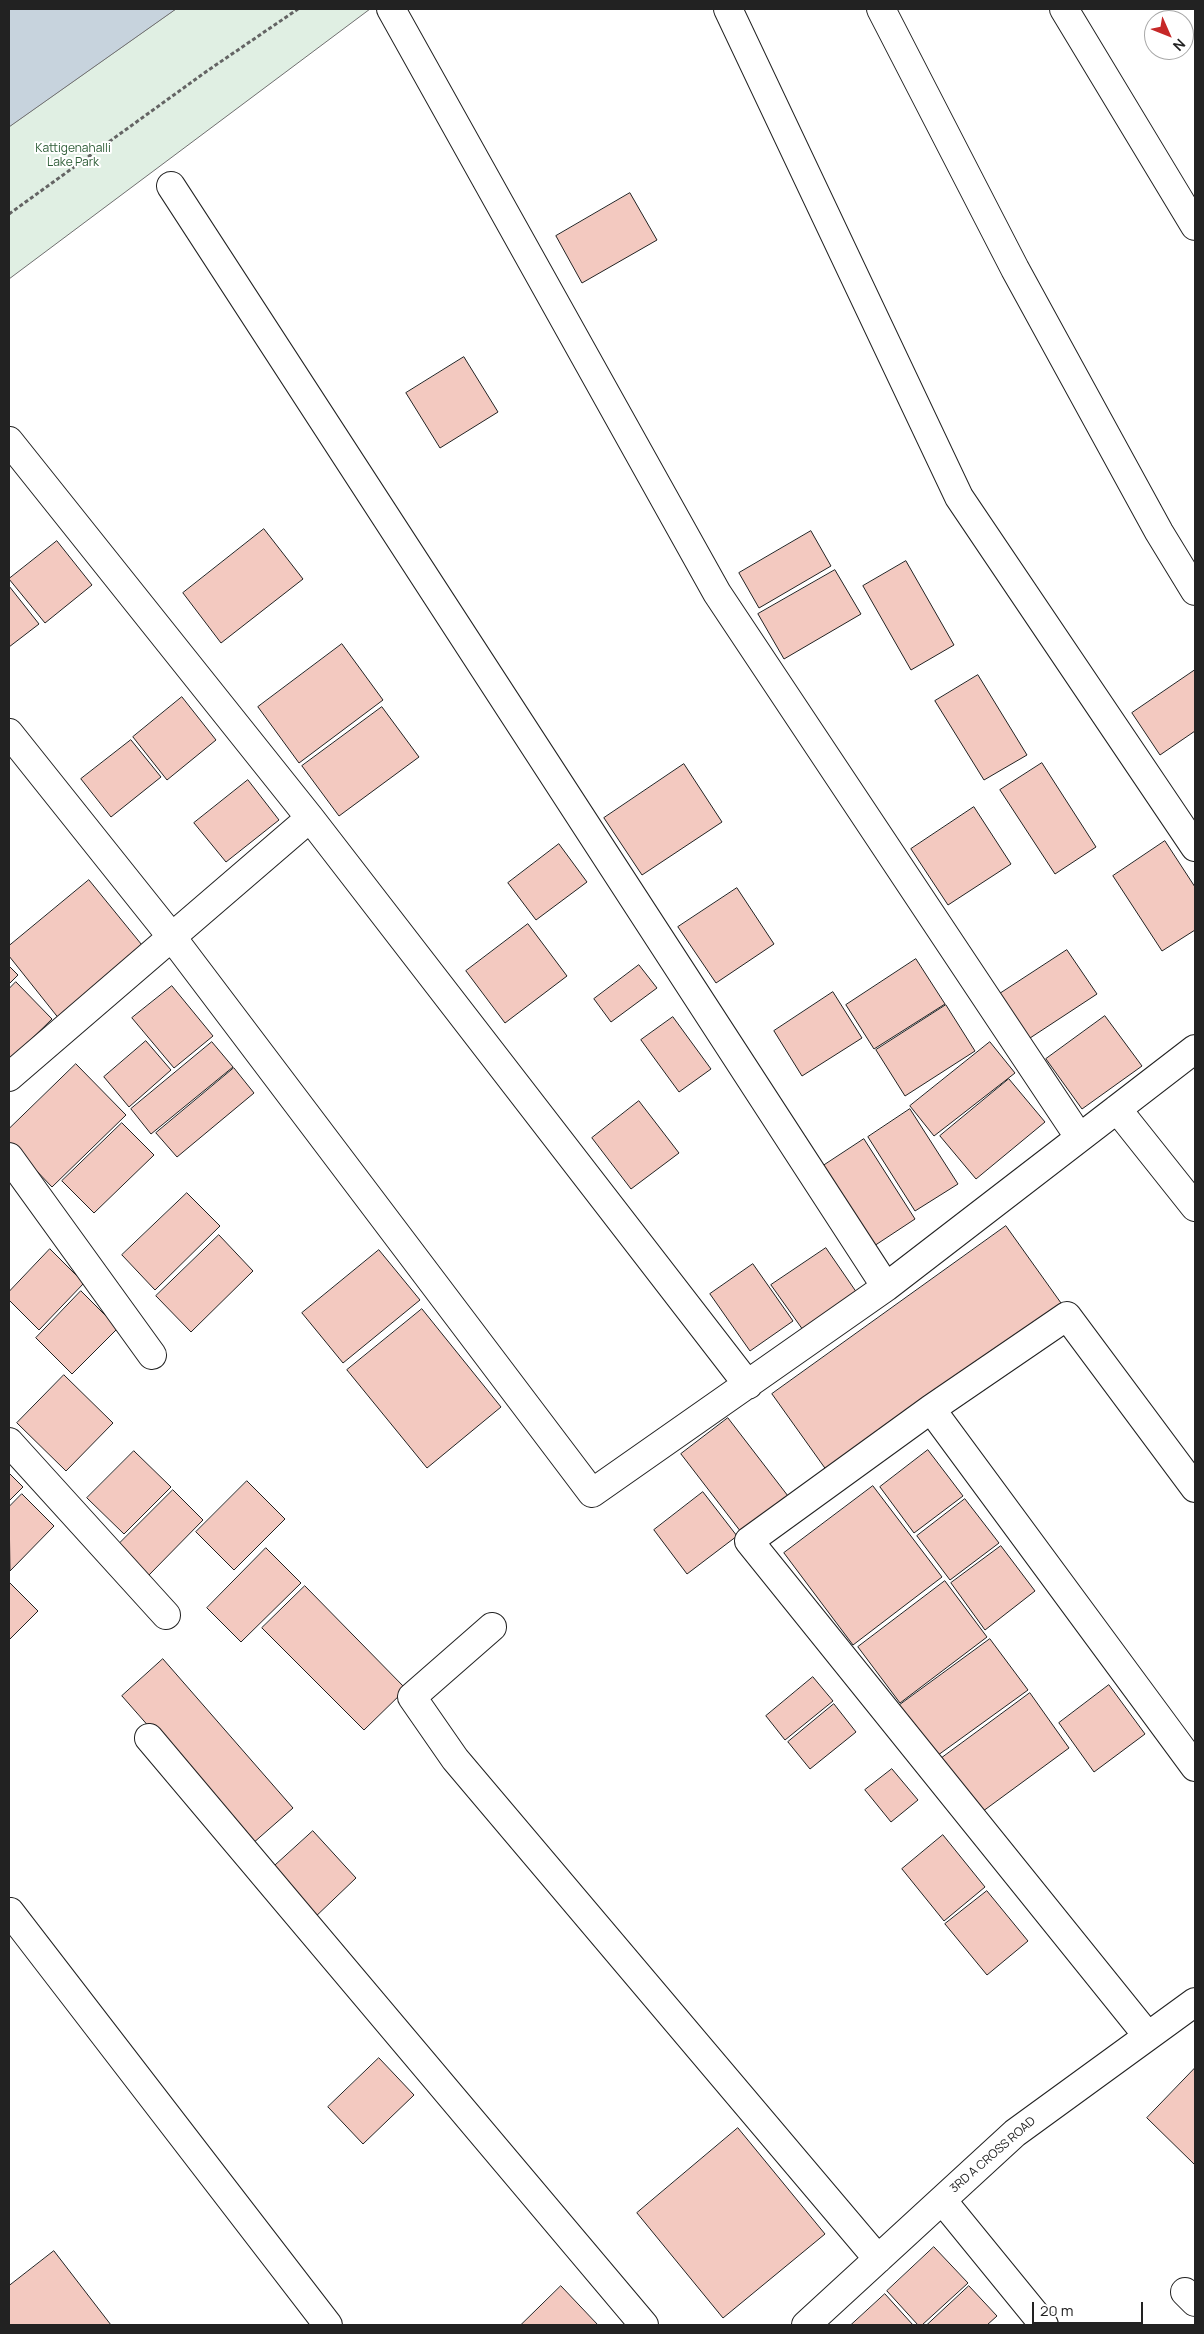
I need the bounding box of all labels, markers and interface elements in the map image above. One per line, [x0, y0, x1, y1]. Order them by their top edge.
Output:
north arrow [1144, 10, 1194, 60]
text: N [1169, 35, 1190, 55]
park label: Kattigenahalli Lake Park [35, 142, 111, 170]
street label: 3RD A CROSS ROAD [947, 2114, 1039, 2196]
scale bar [1034, 2292, 1145, 2324]
text: 20 m [1040, 2300, 1073, 2321]

